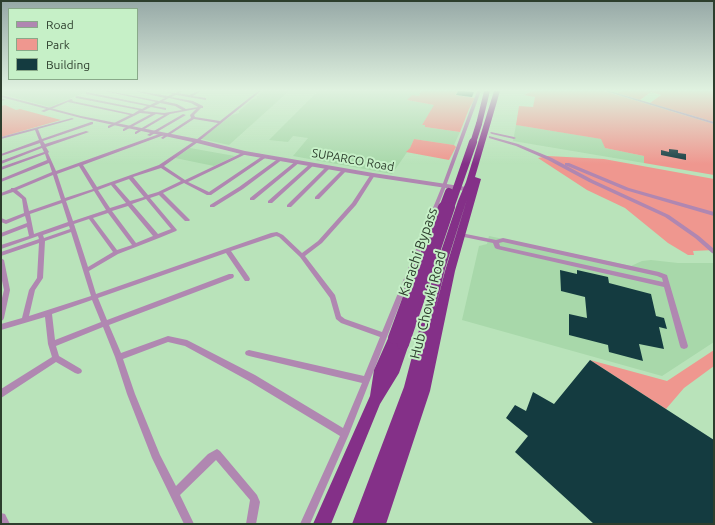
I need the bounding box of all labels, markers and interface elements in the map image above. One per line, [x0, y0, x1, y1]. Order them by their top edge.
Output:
legend [8, 8, 138, 80]
text: Road [46, 18, 74, 31]
text: Park [46, 38, 70, 51]
text: Building [46, 58, 90, 71]
street label: SUPARCO Road [311, 146, 395, 174]
street label: Karachi Bypass [395, 206, 441, 298]
street label: Hub Chowki Road [406, 249, 450, 361]

